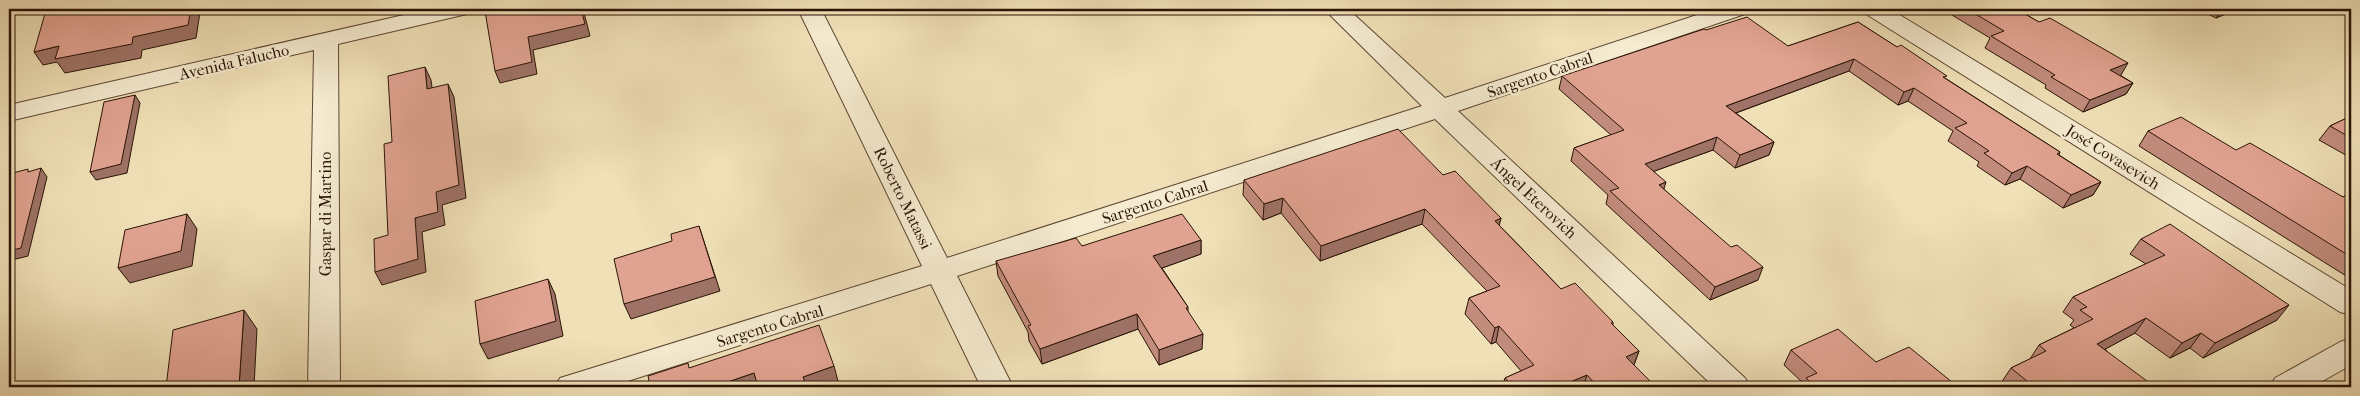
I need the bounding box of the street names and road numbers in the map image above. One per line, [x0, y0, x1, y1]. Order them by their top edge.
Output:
street label: Avenida Falucho [176, 40, 291, 84]
street label: Sargento Cabral [1485, 48, 1596, 102]
street label: José Covasevich [2061, 119, 2163, 193]
street label: Roberto Matassi [870, 144, 936, 253]
street label: Gaspar di Martino [316, 152, 335, 276]
street label: Ángel Eterovich [1486, 152, 1582, 243]
street label: Sargento Cabral [1100, 176, 1211, 228]
street label: Sargento Cabral [714, 301, 826, 351]

